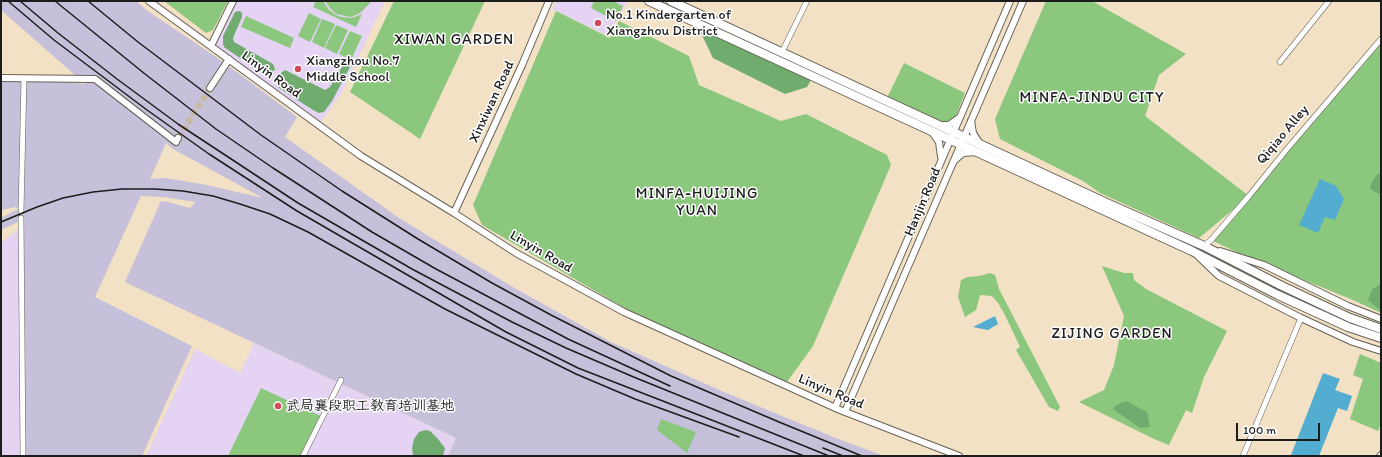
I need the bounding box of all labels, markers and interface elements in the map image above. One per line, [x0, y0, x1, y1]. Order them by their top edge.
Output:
place label: No.1 Kindergarten of Xiangzhou District [606, 7, 731, 40]
marker: No.1 Kindergarten of Xiangzhou District [593, 18, 603, 28]
district label: XIWAN GARDEN [394, 31, 514, 49]
street label: Linyin Road [238, 48, 304, 102]
place label: Xiangzhou No.7 Middle School [306, 53, 399, 86]
street label: Xinxiwan Road [466, 58, 518, 146]
marker: Xiangzhou No.7 Middle School [293, 64, 303, 74]
district label: MINFA-JINDU CITY [1019, 89, 1165, 107]
street label: Qiqiao Alley [1253, 102, 1313, 168]
street label: Hanjin Road [901, 165, 945, 239]
district label: MINFA-HUIJING YUAN [637, 185, 757, 220]
street label: Linyin Road [507, 227, 575, 277]
district label: ZIJING GARDEN [1052, 325, 1172, 343]
street label: Linyin Road [796, 371, 866, 413]
place label: 武局襄段职工教育培训基地 [286, 398, 454, 414]
marker: 武局襄段职工教育培训基地 [273, 401, 283, 411]
scale bar [1238, 415, 1322, 441]
text: 100 m [1243, 423, 1276, 437]

